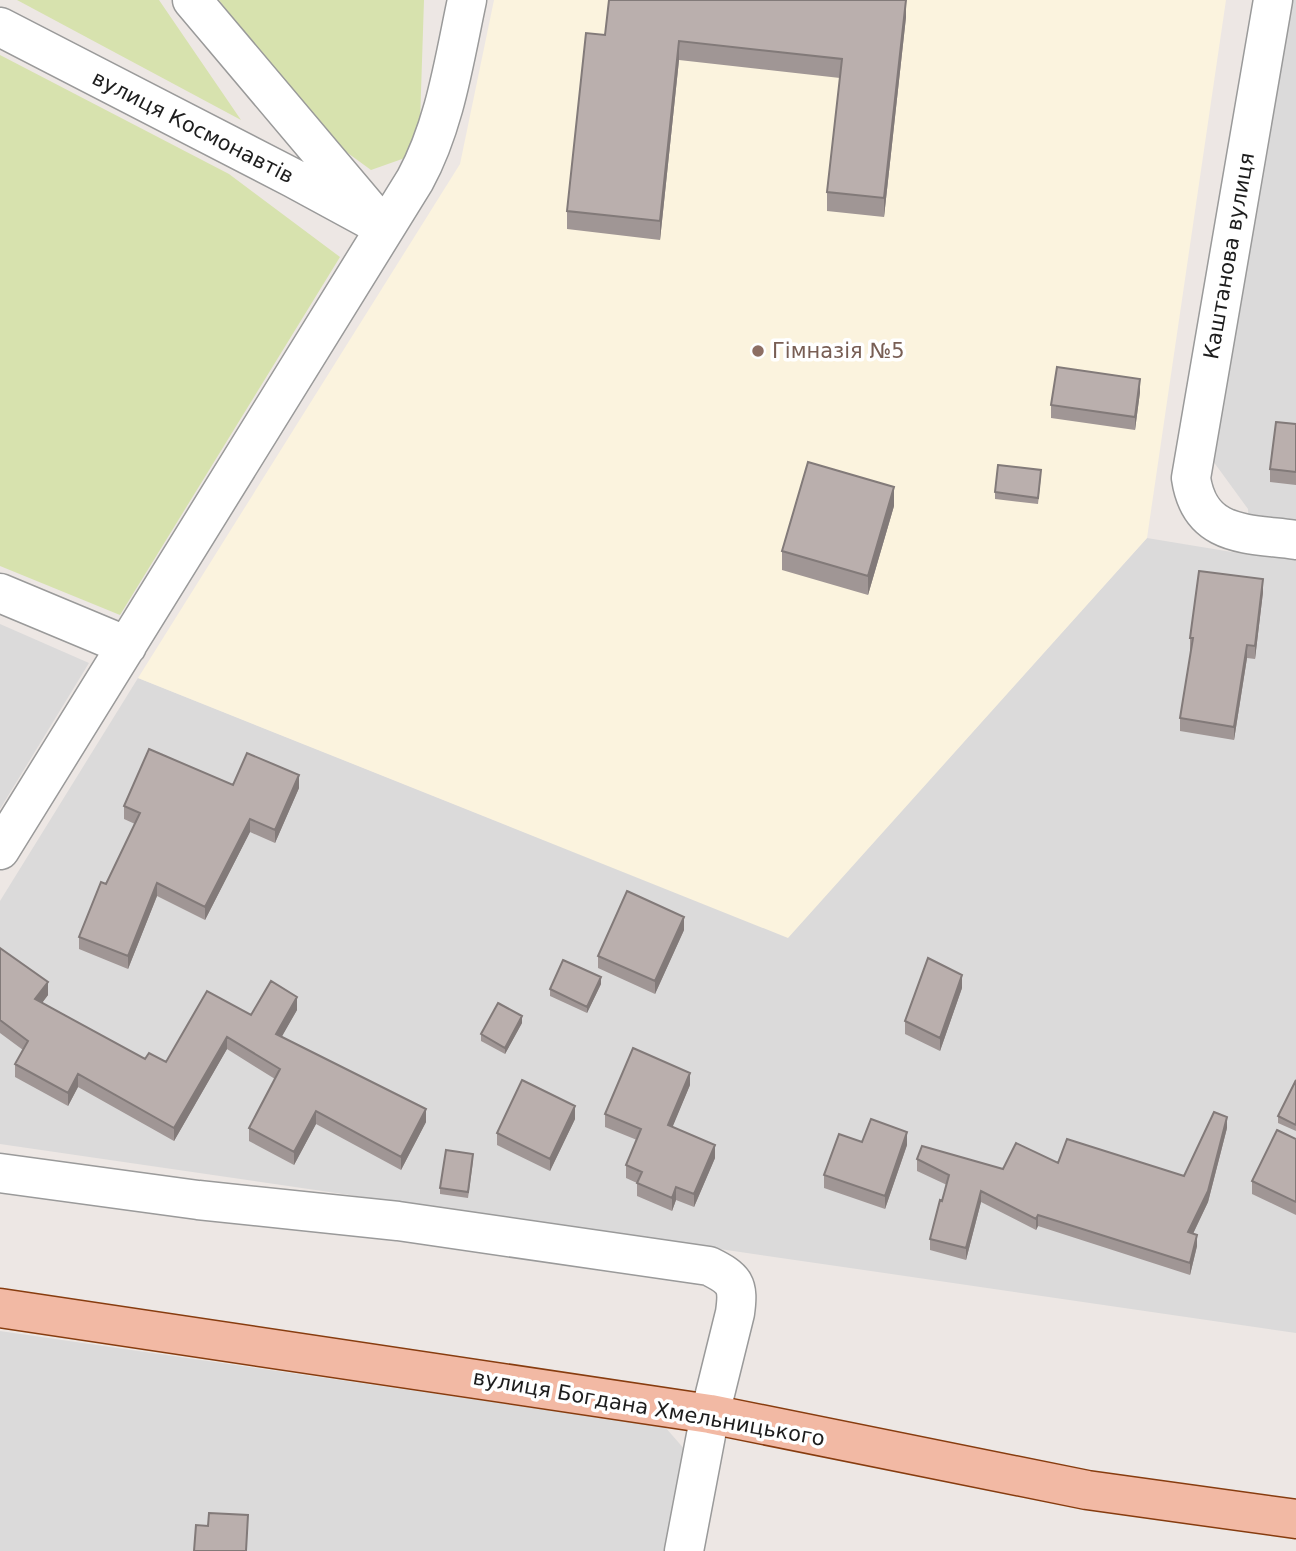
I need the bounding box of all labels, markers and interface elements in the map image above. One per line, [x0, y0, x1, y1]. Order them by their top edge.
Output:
street label: вулиця Космонавтів [88, 66, 298, 188]
street label: Каштанова вулиця [1199, 151, 1259, 361]
place label: Гімназія №5 [772, 339, 905, 363]
marker: Гімназія №5 [750, 343, 766, 359]
street label: вулиця Богдана Хмельницького [471, 1365, 827, 1451]

